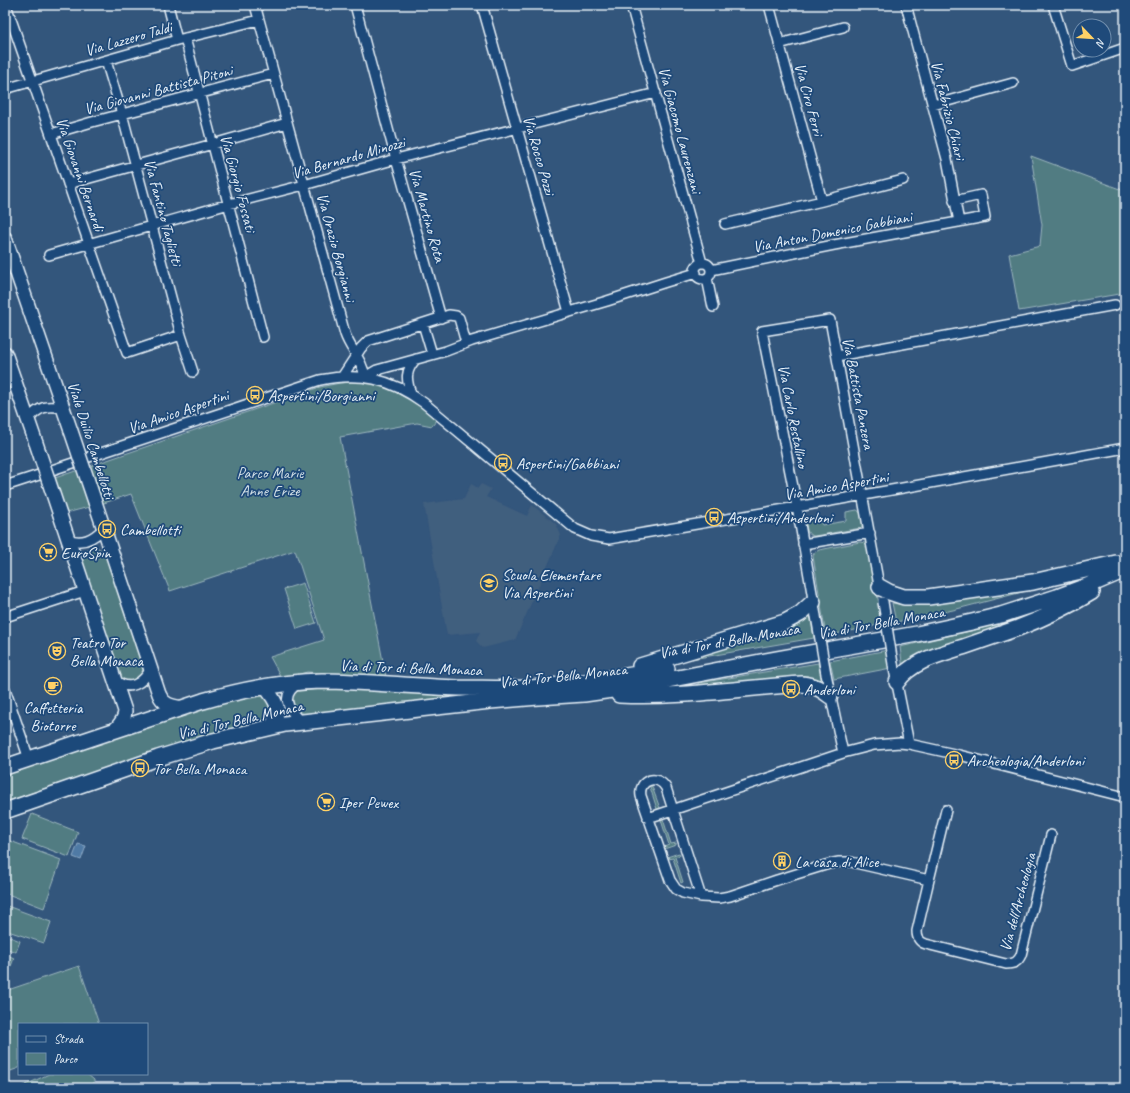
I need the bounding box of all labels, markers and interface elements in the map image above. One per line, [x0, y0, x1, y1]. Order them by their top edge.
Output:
street label: Via Lazzero Taldi [83, 16, 176, 61]
north arrow [1072, 18, 1112, 58]
text: N [1092, 36, 1109, 50]
street label: Via Fabrizio Chiari [926, 59, 970, 164]
street label: Via Giovanni Battista Pitoni [82, 60, 236, 119]
street label: Via Ciro Ferri [790, 61, 829, 140]
street label: Via Giacomo Laurenzani [654, 65, 707, 197]
street label: Via Rocco Pozzi [518, 113, 560, 199]
street label: Via Giovanni Bernardi [51, 115, 109, 236]
street label: Via Giorgio Fossati [215, 132, 261, 236]
street label: Via Bernardo Minozzi [290, 132, 409, 184]
street label: Via Fantino Taglietti [139, 157, 187, 270]
street label: Via Martino Rota [404, 166, 450, 265]
street label: Via Orazio Borgianni [312, 191, 361, 306]
street label: Via Anton Domenico Gabbiani [751, 206, 915, 257]
street label: Via Battista Panzera [837, 336, 879, 452]
street label: Via Carlo Restallino [773, 363, 813, 472]
street label: Viale Duilio Cambellotti [63, 379, 120, 503]
street label: Via Amico Aspertini [125, 385, 233, 439]
bus stop icon: Aspertini/Borgianni [245, 385, 265, 405]
place label: Aspertini/Borgianni [268, 386, 376, 406]
bus stop icon: Aspertini/Gabbiani [493, 453, 513, 473]
place label: Aspertini/Gabbiani [516, 454, 621, 474]
park label: Parco Marie Anne Erize [237, 463, 305, 501]
street label: Via Amico Aspertini [783, 467, 892, 505]
bus stop icon: Aspertini/Anderloni [704, 507, 724, 527]
place label: Aspertini/Anderloni [727, 508, 834, 528]
bus stop icon: Cambellotti [97, 519, 117, 539]
place label: Cambellotti [120, 520, 182, 540]
supermarket icon: EuroSpin [38, 542, 58, 562]
place label: EuroSpin [61, 543, 112, 563]
place label: Scuola Elementare Via Aspertini [502, 565, 602, 603]
school or university icon: Scuola Elementare Via Aspertini [479, 573, 499, 593]
street label: Via di Tor Bella Monaca [816, 602, 947, 644]
street label: Via di Tor di Bella Monaca [658, 619, 802, 663]
place label: Teatro Tor Bella Monaca [70, 633, 144, 671]
theatre icon: Teatro Tor Bella Monaca [47, 641, 67, 661]
street label: Via di Tor di Bella Monaca [340, 656, 483, 681]
street label: Via di Tor Bella Monaca [498, 659, 629, 693]
cafe icon: Caffetteria Biotorre [43, 676, 63, 696]
bus stop icon: Anderloni [781, 679, 801, 699]
place label: Anderloni [804, 680, 857, 700]
street label: Via di Tor Bella Monaca [176, 696, 306, 744]
place label: Caffetteria Biotorre [24, 698, 84, 736]
bus stop icon: Archeologia/Anderloni [944, 750, 964, 770]
place label: Archeologia/Anderloni [967, 751, 1086, 771]
bus stop icon: Tor Bella Monaca [130, 758, 150, 778]
place label: Tor Bella Monaca [153, 759, 248, 779]
supermarket icon: Iper Pewex [316, 792, 336, 812]
place label: Iper Pewex [339, 793, 400, 813]
street label: Via dell'Archeologia [995, 850, 1041, 953]
building icon: La casa di Alice [772, 851, 792, 871]
place label: La casa di Alice [795, 852, 880, 872]
legend [18, 1023, 148, 1075]
text: Strada [54, 1031, 84, 1047]
text: Parco [54, 1051, 79, 1067]

